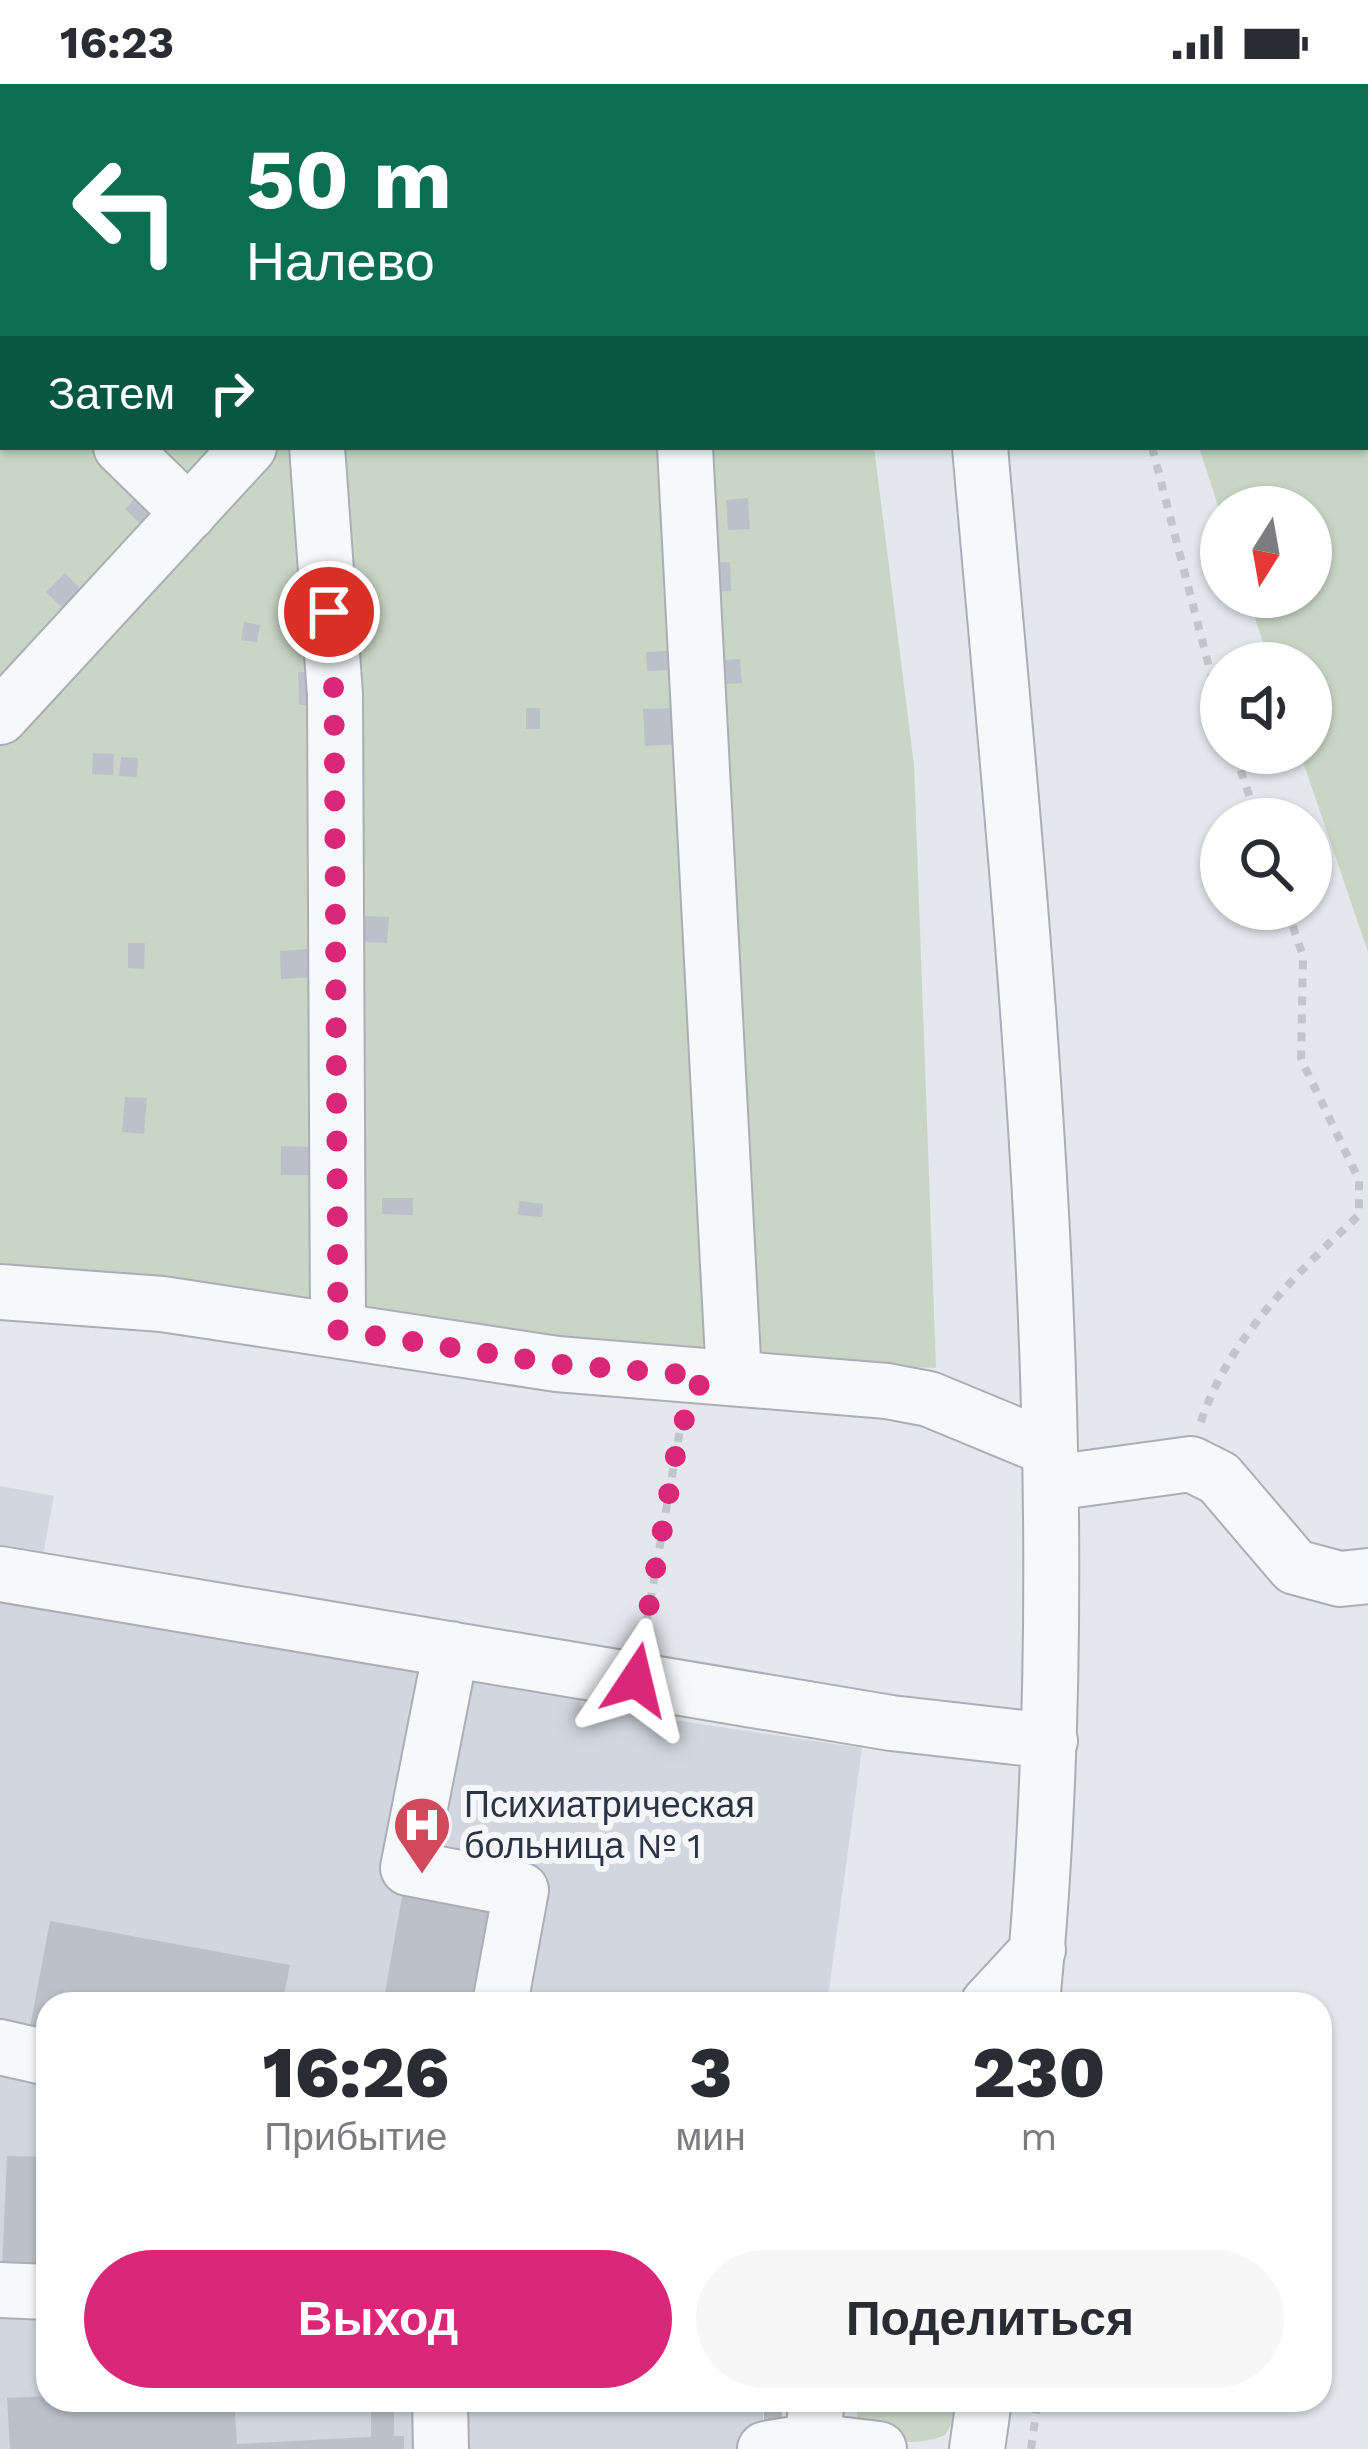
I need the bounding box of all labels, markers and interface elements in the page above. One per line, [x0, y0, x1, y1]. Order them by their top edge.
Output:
text: 16:23 [60, 16, 174, 69]
text: 50 m [246, 130, 452, 228]
icon: left [48, 132, 204, 288]
text: Налево [246, 230, 435, 293]
icon: right [199, 360, 265, 426]
text: Затем [48, 367, 175, 420]
north arrow [1200, 486, 1332, 618]
map controls [1200, 486, 1332, 930]
pin [278, 561, 380, 663]
icon: arrive [296, 579, 362, 645]
button: sound [1200, 642, 1332, 774]
button: search [1200, 798, 1332, 930]
position arrow [573, 1617, 699, 1743]
place label: Психиатрическая больница № 1 [464, 1784, 755, 1867]
hospital icon: Психиатрическая больница № 1 [391, 1794, 453, 1876]
text: 16:26 [263, 2030, 449, 2114]
text: 3 [689, 2030, 732, 2114]
text: 230 [972, 2030, 1105, 2114]
text: Прибытие [264, 2114, 447, 2159]
text: мин [676, 2114, 746, 2159]
text: m [1020, 2114, 1057, 2159]
button: Выход [84, 2250, 672, 2388]
button: Поделиться [696, 2250, 1284, 2388]

